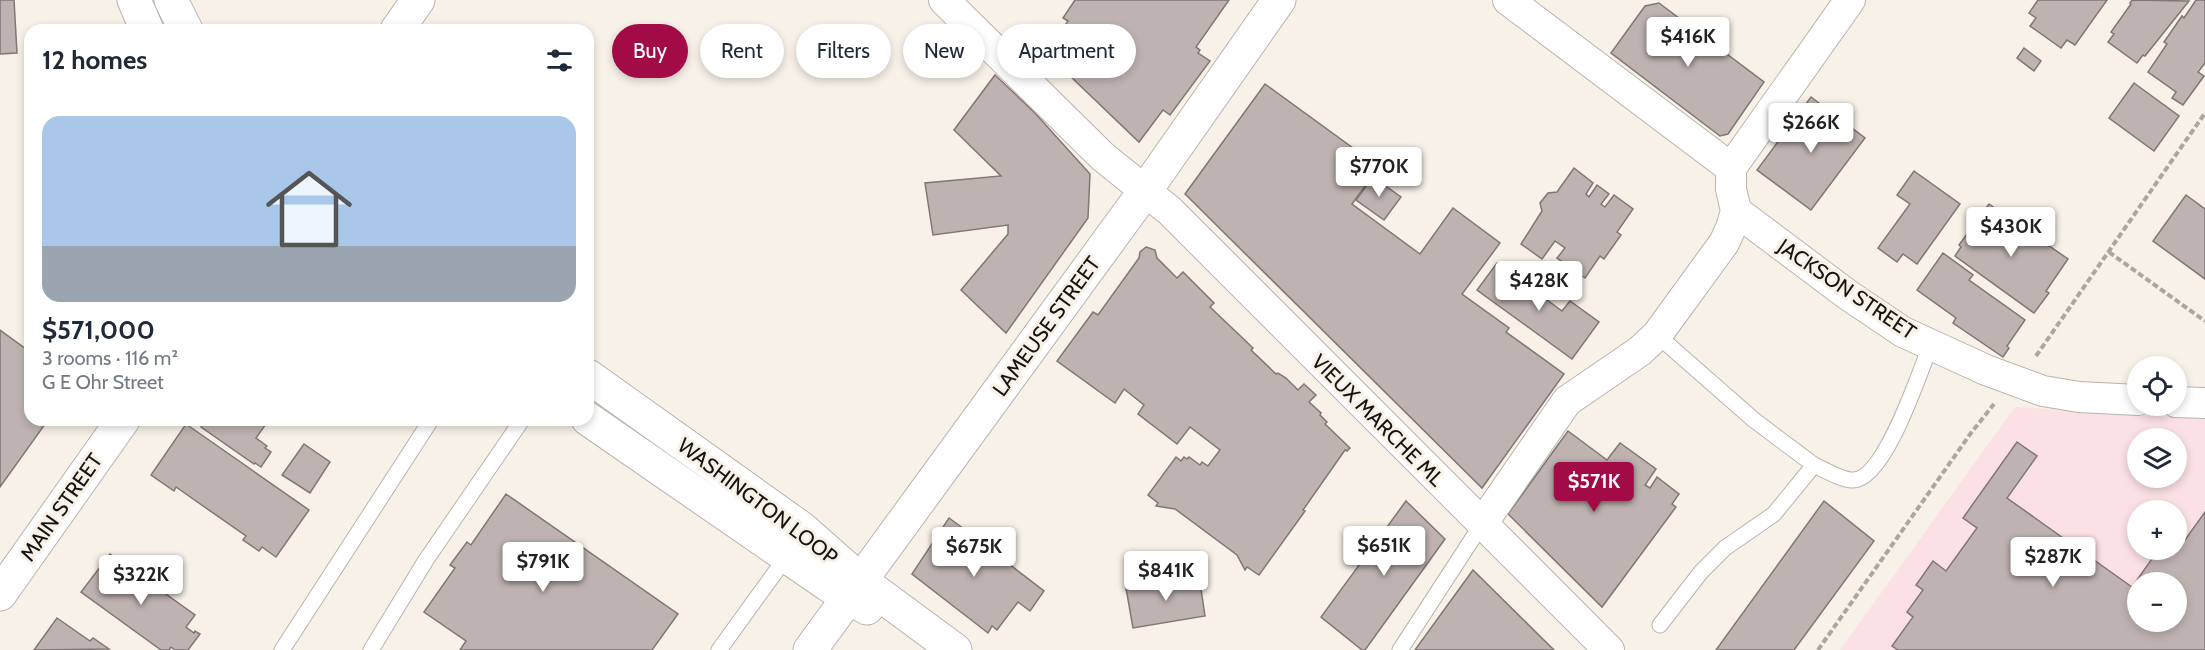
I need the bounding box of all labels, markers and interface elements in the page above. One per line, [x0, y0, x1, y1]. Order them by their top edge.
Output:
pin: $416K [1646, 17, 1730, 68]
chip: Buy [612, 24, 688, 78]
chip: Rent [700, 24, 784, 78]
chip: Filters [796, 24, 891, 78]
chip: New [903, 24, 985, 78]
chip: Apartment [997, 24, 1136, 78]
text: $416K [1660, 24, 1716, 48]
text: 12 homes [42, 44, 147, 76]
icon: filters [543, 44, 576, 77]
pin: $266K [1769, 103, 1853, 154]
text: $266K [1782, 110, 1840, 134]
pin: $770K [1337, 147, 1421, 198]
text: $770K [1350, 154, 1408, 178]
icon: home [255, 155, 363, 263]
pin: $430K [1969, 207, 2053, 258]
text: $430K [1980, 214, 2042, 238]
street label: JACKSON STREET [1772, 233, 1921, 344]
street label: LAMEUSE STREET [987, 251, 1105, 401]
pin: $428K [1497, 261, 1581, 312]
text: $428K [1509, 268, 1569, 292]
text: $571,000 [42, 314, 155, 346]
text: 3 rooms · 116 m² [42, 346, 178, 370]
street label: VIEUX MARCHE ML [1307, 349, 1450, 492]
map controls [2127, 356, 2187, 632]
button: locate [2127, 356, 2187, 416]
text: G E Ohr Street [42, 370, 164, 394]
button: layers [2127, 428, 2187, 488]
street label: WASHINGTON LOOP [673, 433, 843, 569]
street label: MAIN STREET [15, 448, 107, 566]
pin: $571K [1552, 462, 1636, 513]
text: $571K [1568, 469, 1620, 493]
button: + [2127, 500, 2187, 560]
pin: $651K [1342, 526, 1426, 577]
pin: $675K [932, 527, 1016, 578]
text: $651K [1357, 533, 1411, 557]
text: $675K [946, 534, 1002, 558]
pin: $287K [2011, 537, 2095, 588]
pin: $791K [501, 542, 585, 593]
text: $287K [2025, 544, 2082, 568]
text: $791K [517, 549, 569, 573]
pin: $841K [1124, 551, 1208, 602]
pin: $322K [99, 555, 183, 606]
text: $841K [1138, 558, 1194, 582]
text: $322K [113, 562, 169, 586]
button: − [2127, 572, 2187, 632]

